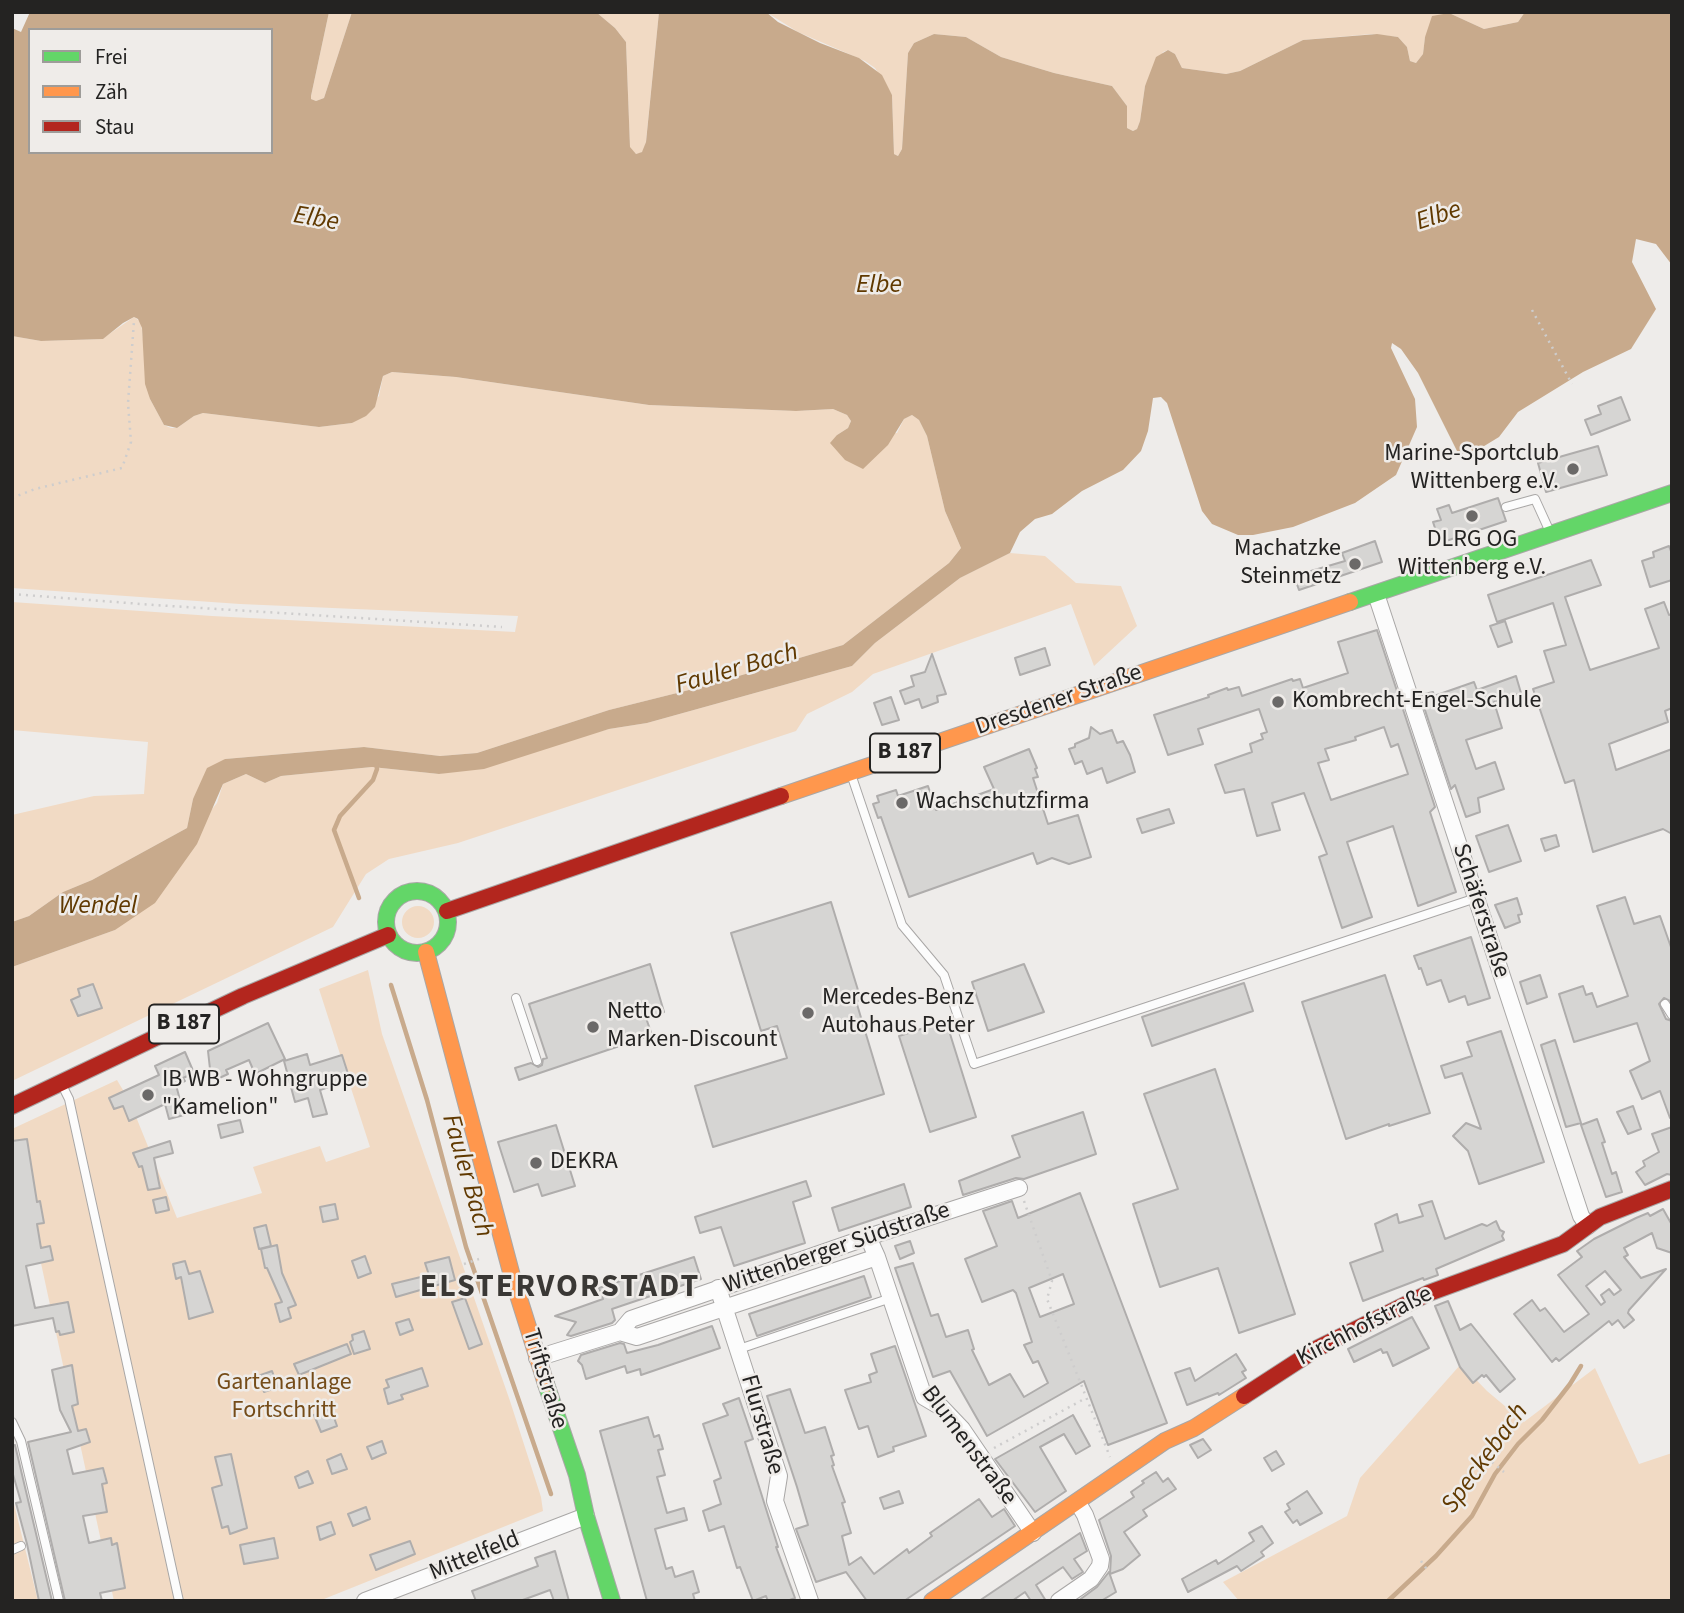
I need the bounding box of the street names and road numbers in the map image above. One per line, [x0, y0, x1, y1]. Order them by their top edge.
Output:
street label: Dresdener Straße [972, 659, 1146, 743]
road number: B 187 [870, 734, 940, 772]
street label: Schäferstraße [1445, 840, 1515, 982]
road number: B 187 [149, 1004, 219, 1044]
street label: Wittenberger Südstraße [720, 1197, 954, 1301]
street label: Kirchhofstraße [1292, 1281, 1438, 1373]
street label: Triftstraße [515, 1325, 573, 1433]
street label: Flurstraße [733, 1372, 789, 1478]
street label: Blumenstraße [914, 1381, 1022, 1511]
street label: Mittelfeld [426, 1526, 524, 1588]

